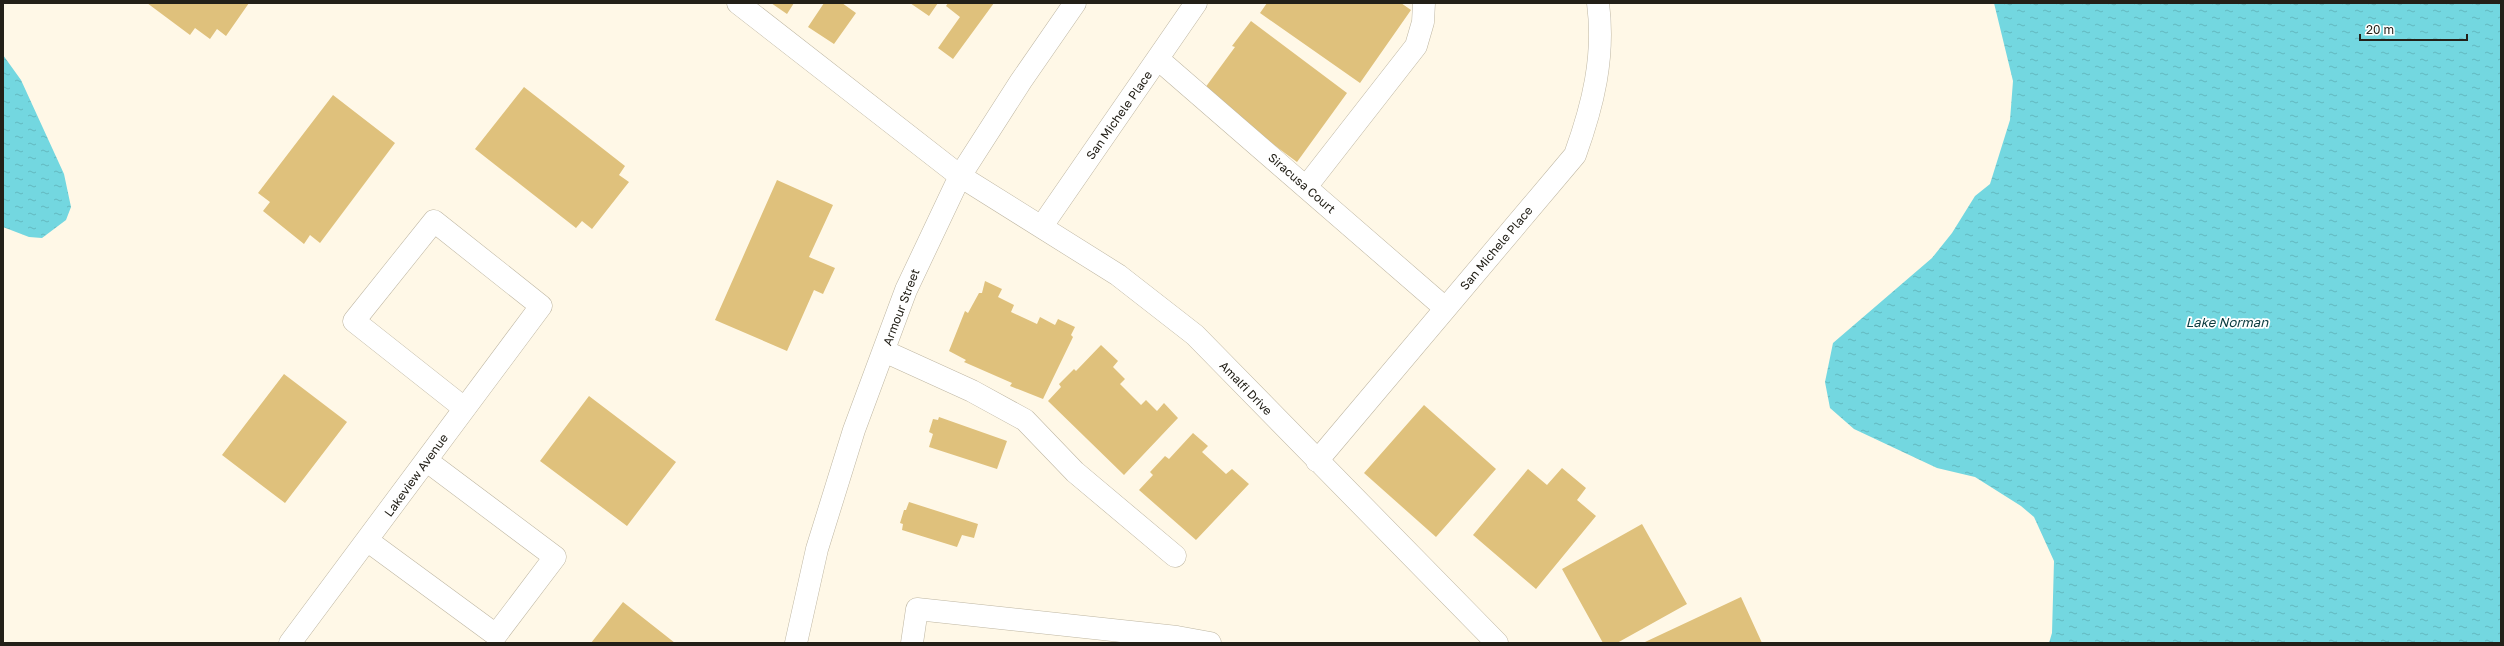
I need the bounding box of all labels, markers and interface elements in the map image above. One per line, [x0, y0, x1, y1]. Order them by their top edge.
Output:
scale bar [2360, 16, 2467, 42]
text: 20 m [2366, 22, 2394, 37]
street label: San Michele Place [1083, 68, 1155, 162]
street label: Siracusa Court [1265, 150, 1339, 217]
street label: San Michele Place [1457, 203, 1535, 293]
street label: Armour Street [879, 266, 923, 348]
water label: Lake Norman [2186, 314, 2269, 330]
street label: Amalfi Drive [1217, 358, 1276, 418]
street label: Lakeview Avenue [381, 431, 451, 519]

